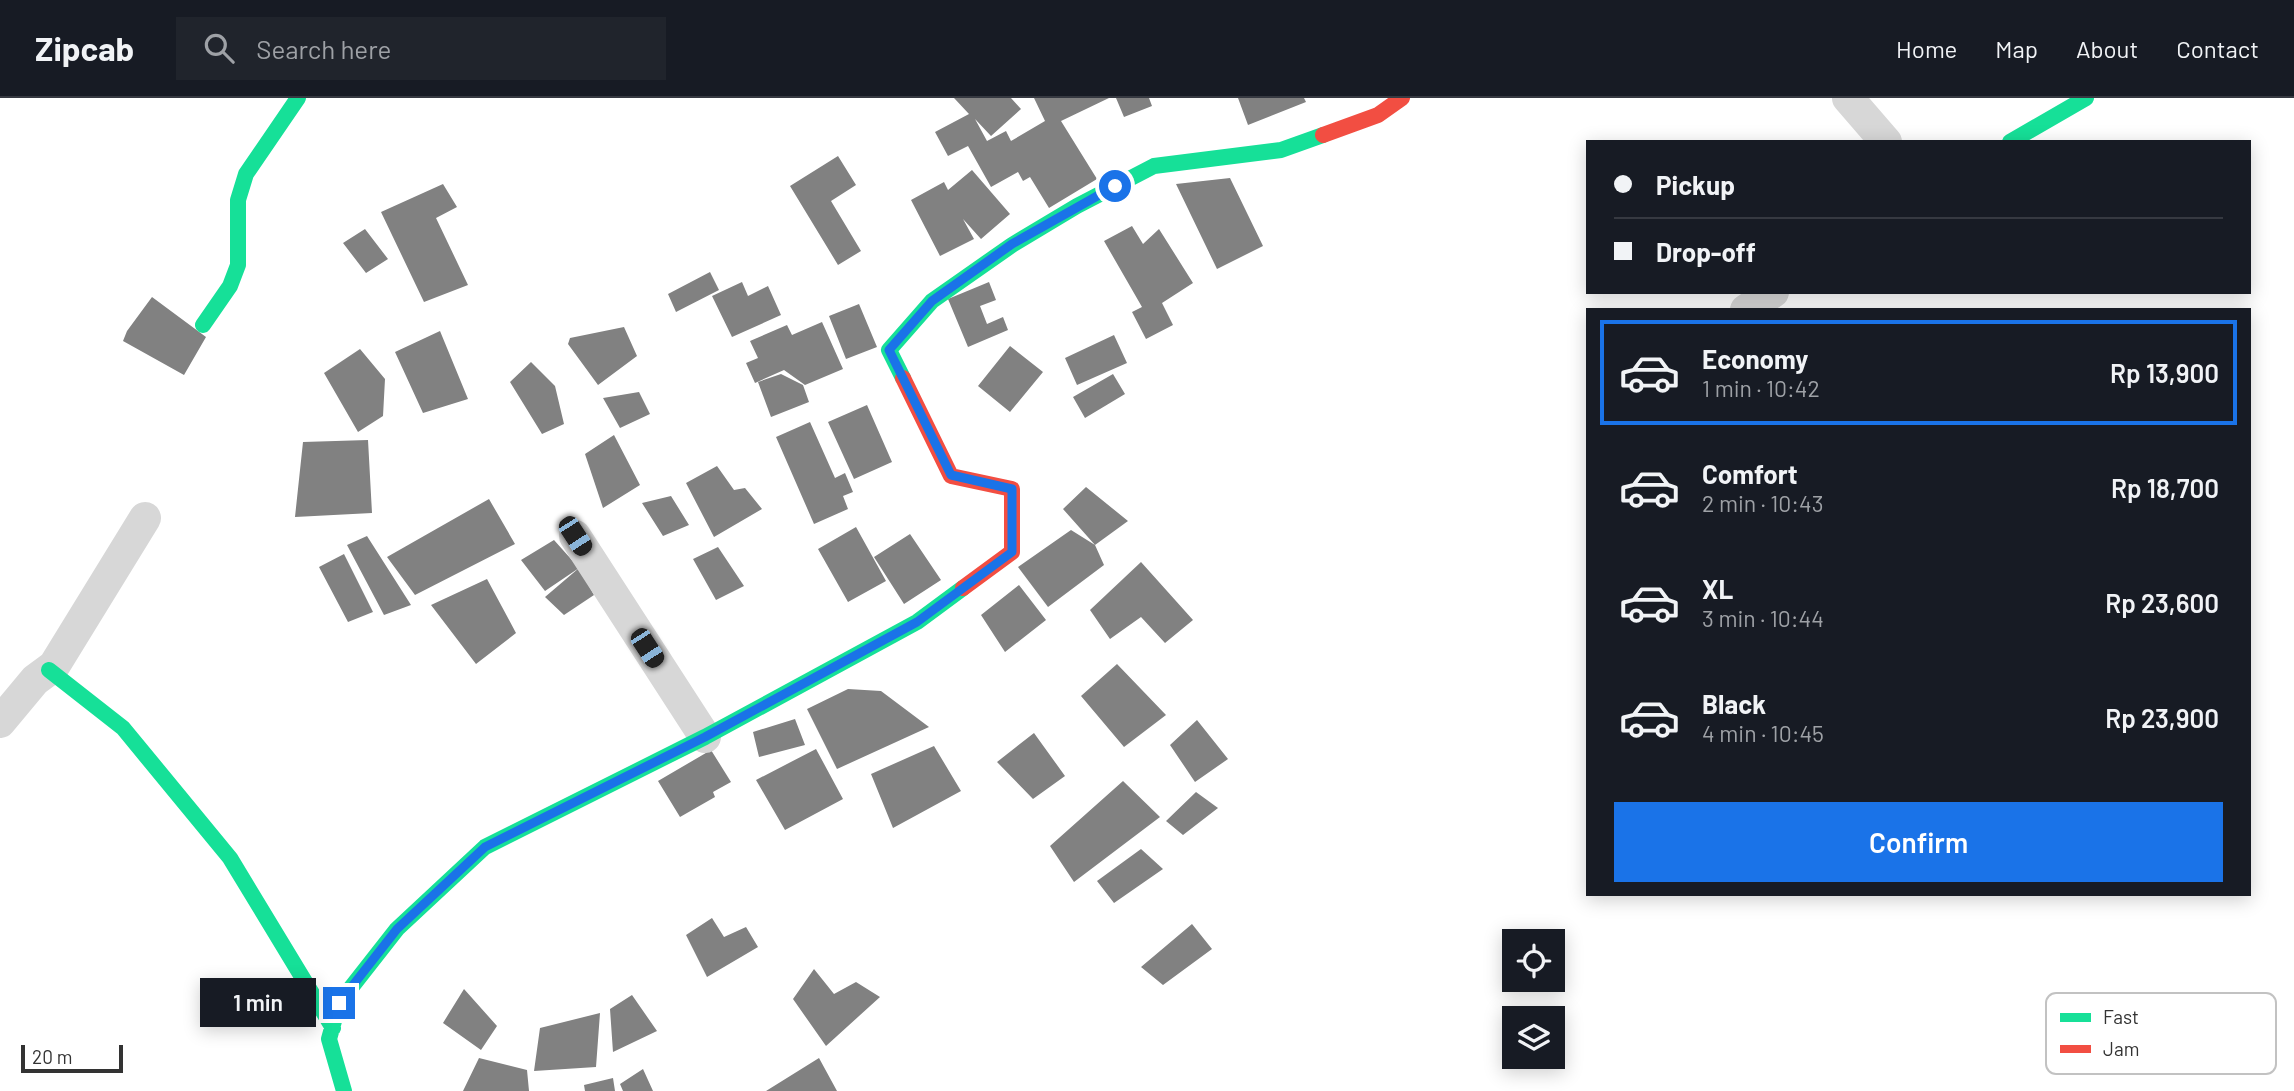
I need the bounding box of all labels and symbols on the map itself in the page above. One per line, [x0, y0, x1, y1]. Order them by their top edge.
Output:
route start [1099, 170, 1131, 202]
car [555, 513, 596, 559]
car [627, 625, 668, 671]
callout: 1 min [199, 978, 314, 1028]
route end [323, 987, 355, 1019]
legend [2046, 993, 2276, 1074]
text: Fast [2103, 1005, 2139, 1028]
text: Jam [2103, 1037, 2139, 1060]
scale bar [21, 1042, 122, 1074]

